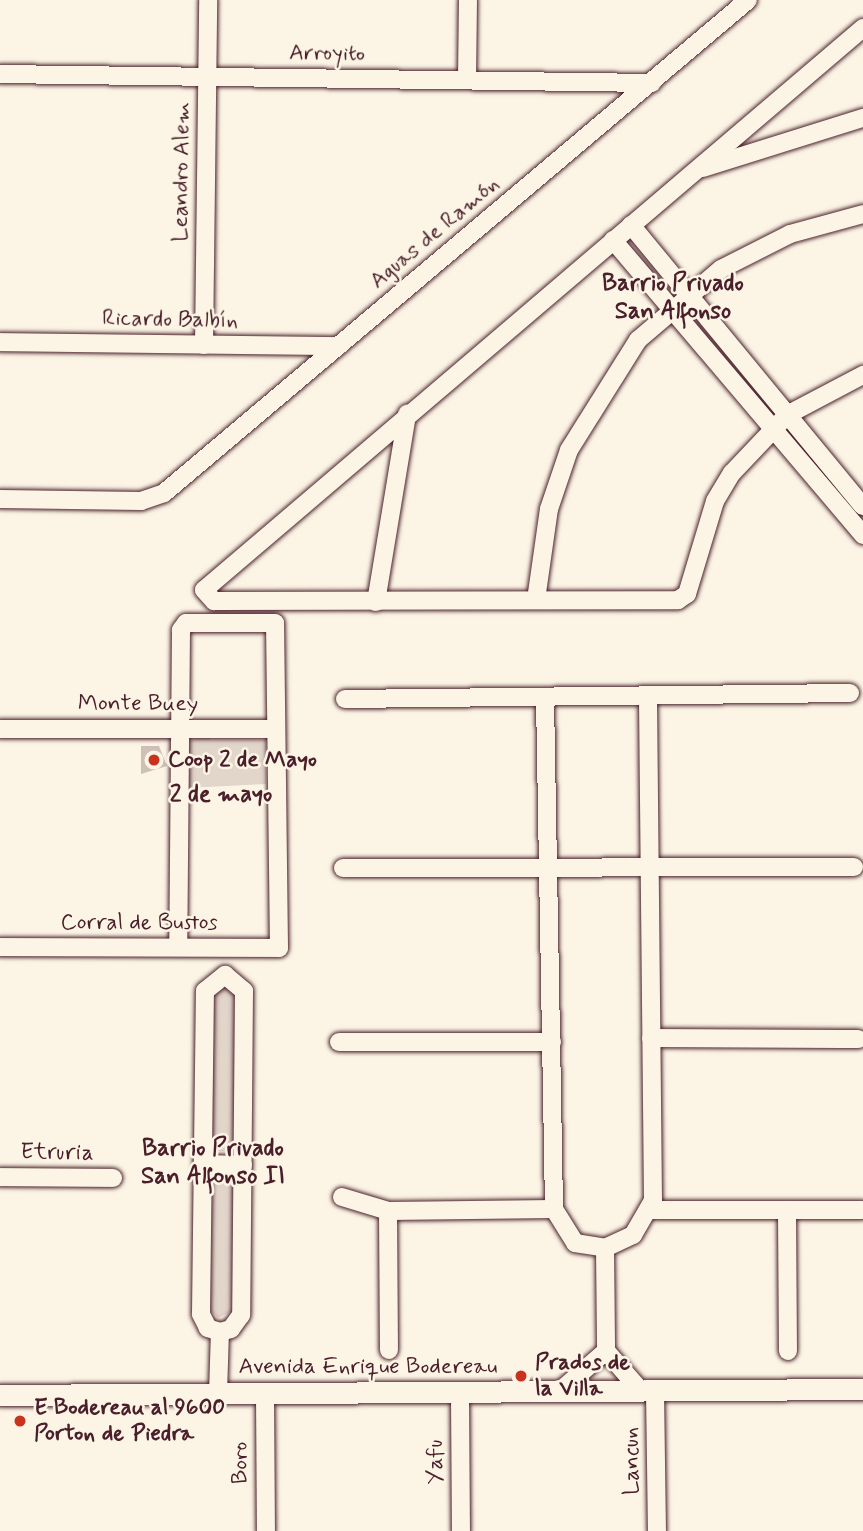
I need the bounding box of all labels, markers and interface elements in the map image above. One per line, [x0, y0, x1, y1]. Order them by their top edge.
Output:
street label: Arroyito [289, 40, 365, 68]
street label: Leandro Alem [167, 102, 197, 242]
street label: Aguas de Ramón [365, 171, 505, 295]
district label: Barrio Privado San Alfonso [602, 270, 744, 326]
street label: Ricardo Balbín [100, 305, 240, 335]
street label: Monte Buey [79, 690, 197, 718]
place label: Coop 2 de Mayo [168, 746, 318, 774]
marker: Coop 2 de Mayo [146, 752, 162, 768]
district label: 2 de mayo [171, 781, 271, 809]
street label: Corral de Bustos [61, 909, 217, 937]
district label: Barrio Privado San Alfonso II [137, 1135, 289, 1191]
street label: Etruria [20, 1139, 94, 1167]
place label: Prados de la Villa [535, 1349, 630, 1403]
street label: Avenida Enrique Bodereau [242, 1353, 494, 1381]
marker: Prados de la Villa [513, 1368, 529, 1384]
place label: E Bodereau al 9600 Porton de Piedra [34, 1394, 221, 1448]
marker: E Bodereau al 9600 Porton de Piedra [12, 1413, 28, 1429]
street label: Lancun [618, 1427, 646, 1495]
street label: Yafu [422, 1440, 450, 1484]
street label: Boro [227, 1442, 255, 1484]

